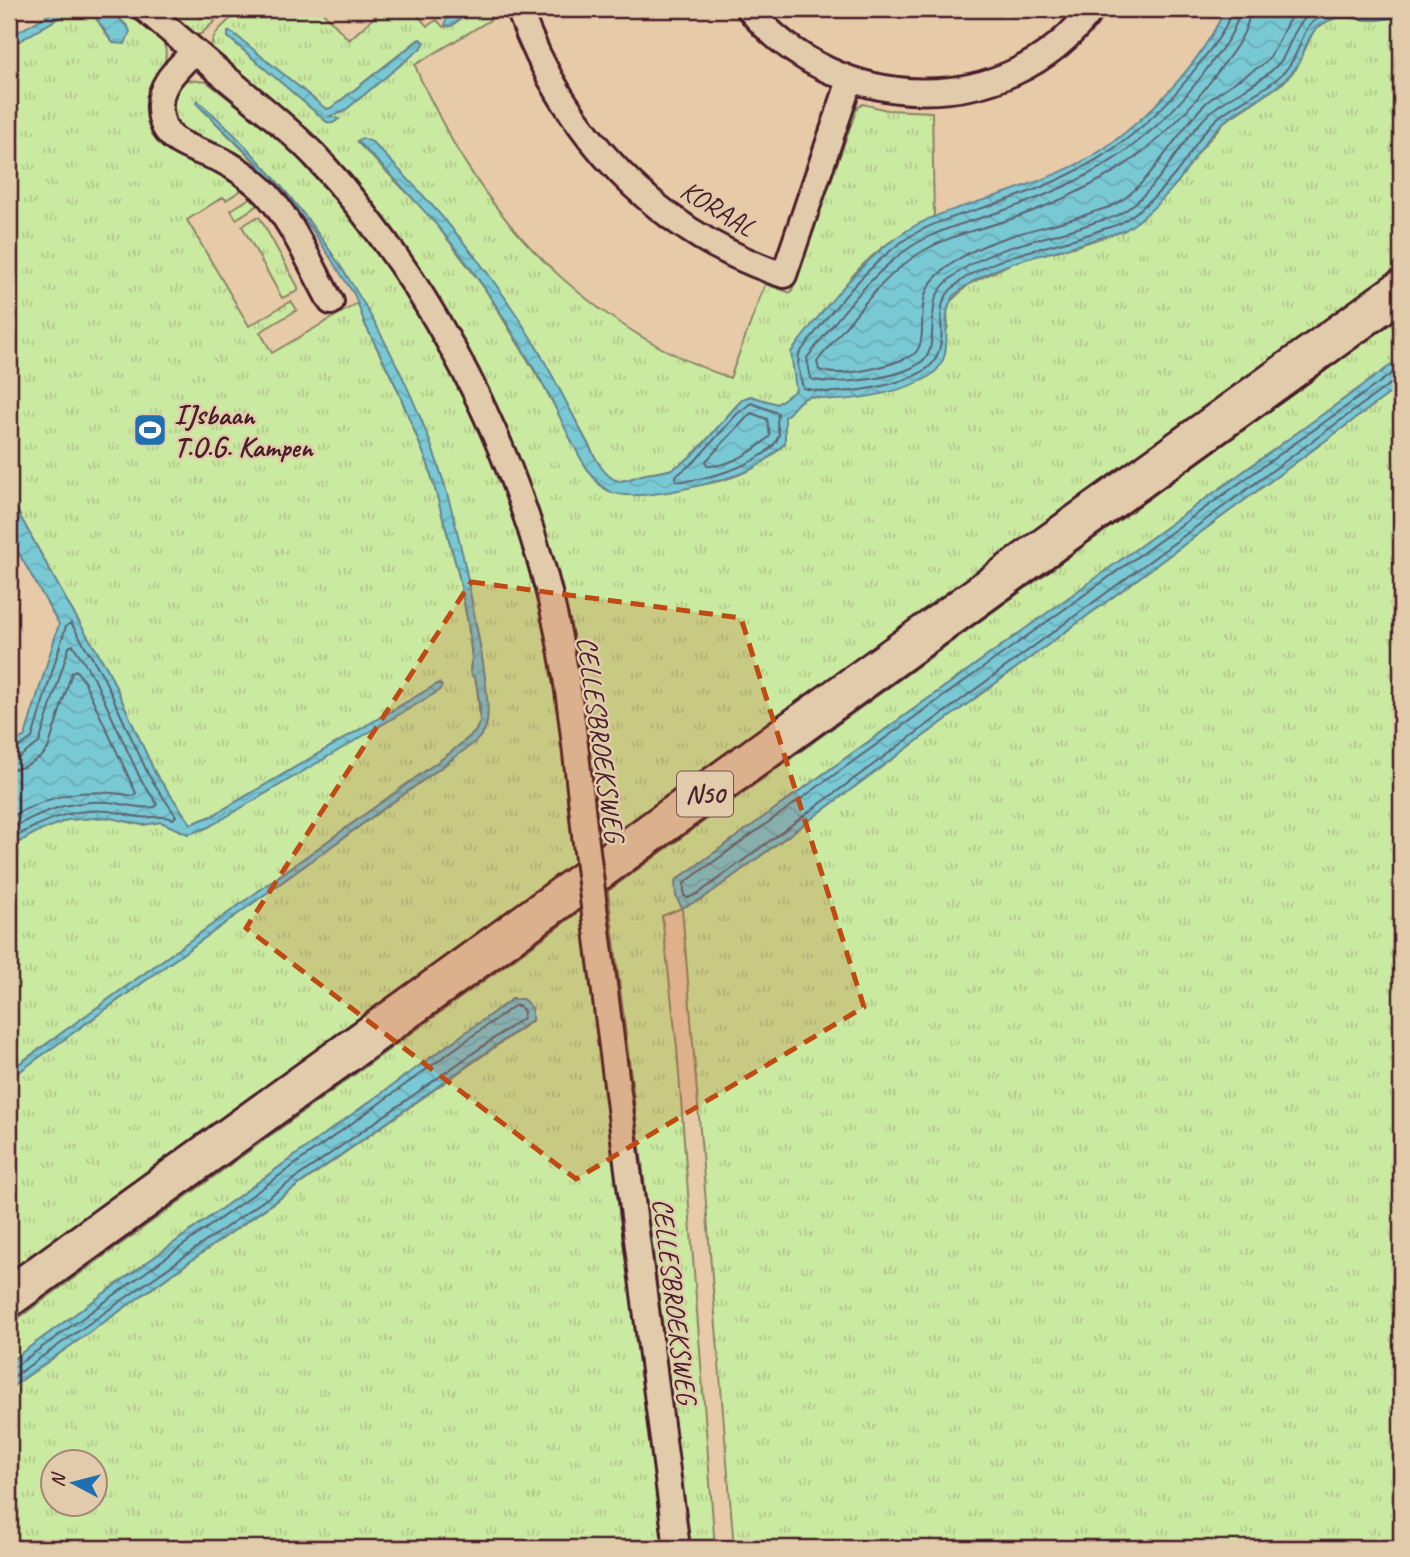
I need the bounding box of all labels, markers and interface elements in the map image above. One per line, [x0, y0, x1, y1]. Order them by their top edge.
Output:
street label: KORAAL [674, 172, 763, 244]
place label: IJsbaan T.O.G. Kampen [174, 397, 315, 464]
sports icon: IJsbaan T.O.G. Kampen [131, 411, 169, 449]
street label: CELLESBROEKSWEG [569, 634, 633, 847]
road number: N50 [677, 772, 733, 816]
street label: CELLESBROEKSWEG [645, 1196, 705, 1409]
north arrow [38, 1448, 108, 1518]
text: N [45, 1471, 71, 1488]

